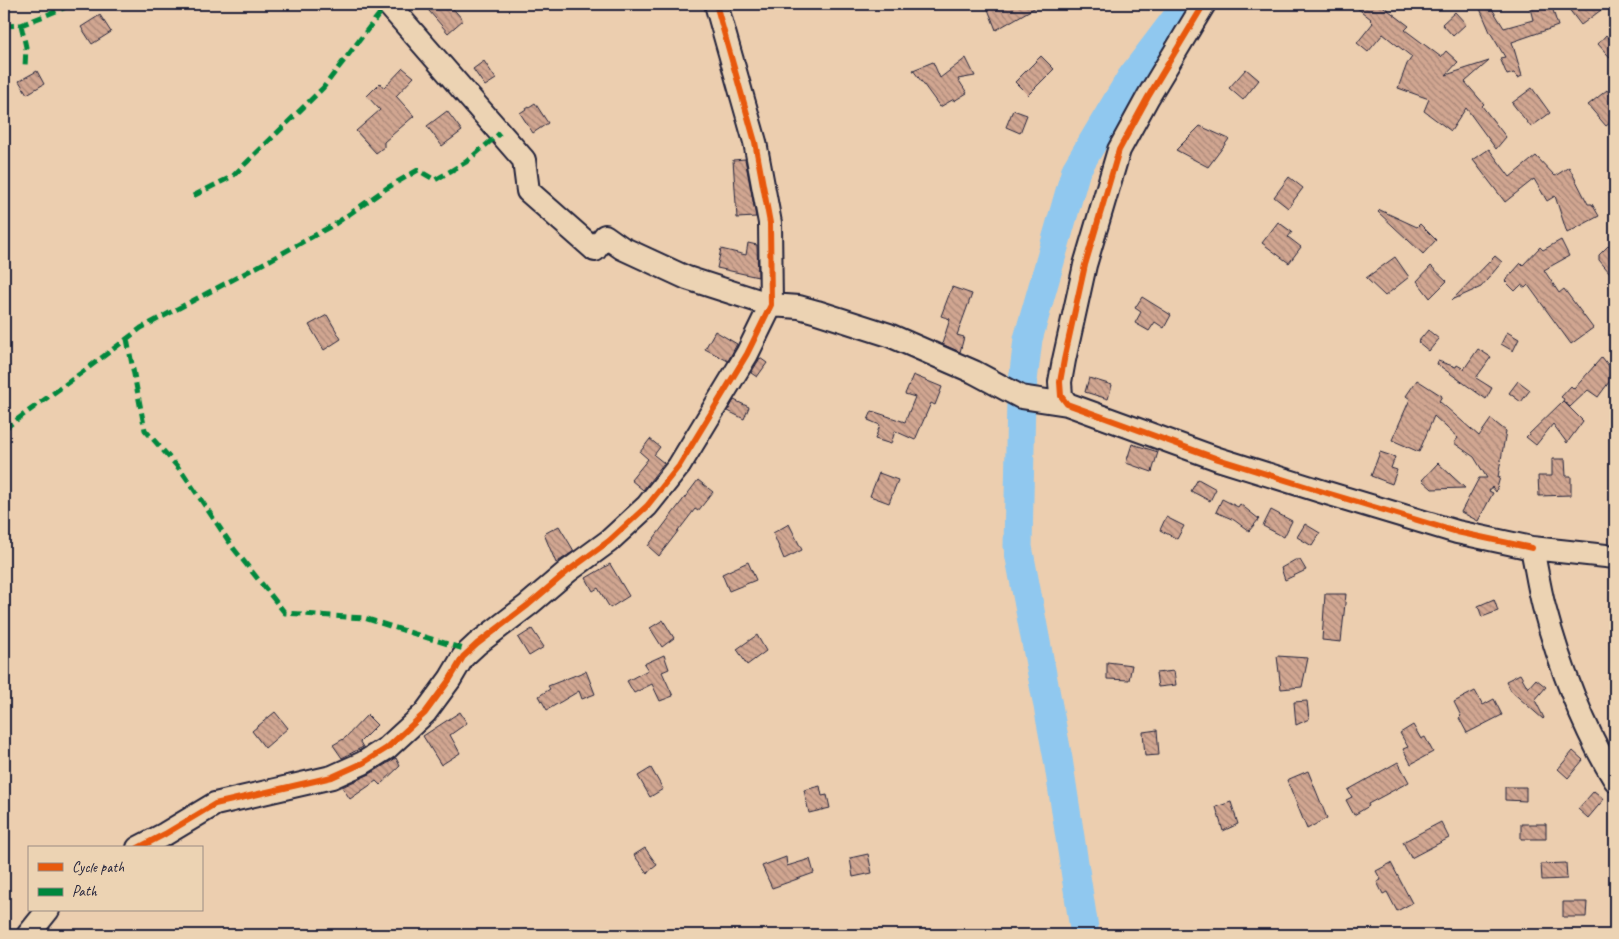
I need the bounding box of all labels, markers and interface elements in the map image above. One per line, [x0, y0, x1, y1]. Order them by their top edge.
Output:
legend [28, 846, 202, 912]
text: Cycle path [72, 858, 124, 877]
text: Path [72, 882, 98, 901]

